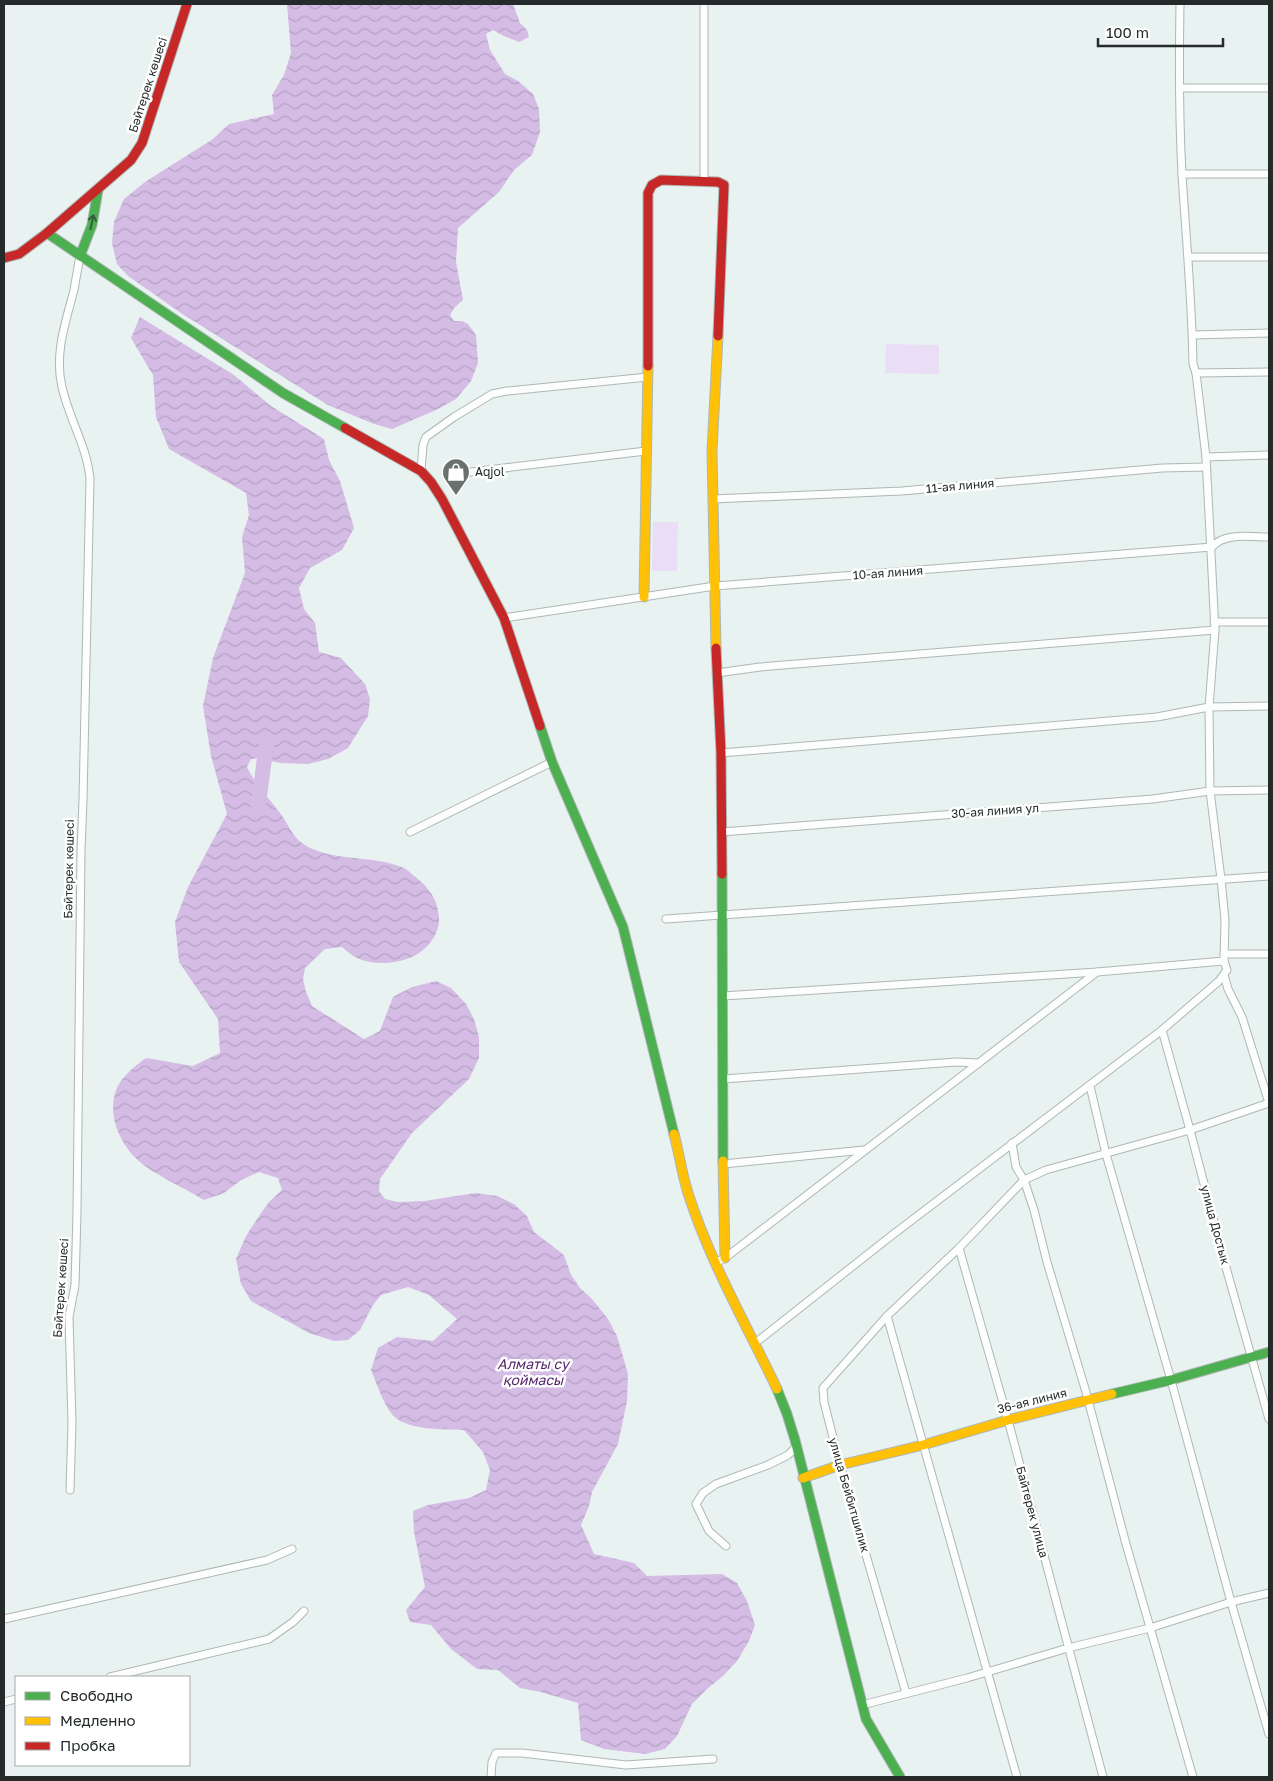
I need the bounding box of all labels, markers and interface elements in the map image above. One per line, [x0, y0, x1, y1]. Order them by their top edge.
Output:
scale bar [1098, 15, 1223, 47]
text: 100 m [1106, 23, 1149, 41]
street label: Бәйтерек көшесі [125, 35, 170, 134]
one-way arrow [88, 214, 97, 230]
shop icon: Aqjol [441, 457, 471, 496]
place label: Aqjol [475, 464, 505, 479]
street label: 11-ая линия [925, 475, 995, 496]
street label: 10-ая линия [852, 563, 924, 582]
street label: 30-ая линия ул [951, 800, 1039, 821]
street label: Бәйтерек көшесі [60, 819, 77, 919]
street label: улица Достык [1198, 1183, 1233, 1267]
street label: Бәйтерек көшесі [50, 1238, 71, 1338]
water label: Алматы су қоймасы [497, 1355, 571, 1388]
street label: 36-ая линия [995, 1385, 1068, 1416]
street label: улица Бейбитшилик [826, 1436, 873, 1554]
street label: Байтерек улица [1013, 1464, 1052, 1559]
legend [15, 1676, 190, 1766]
text: Свободно [60, 1686, 133, 1704]
text: Медленно [60, 1711, 136, 1729]
text: Пробка [60, 1736, 115, 1754]

